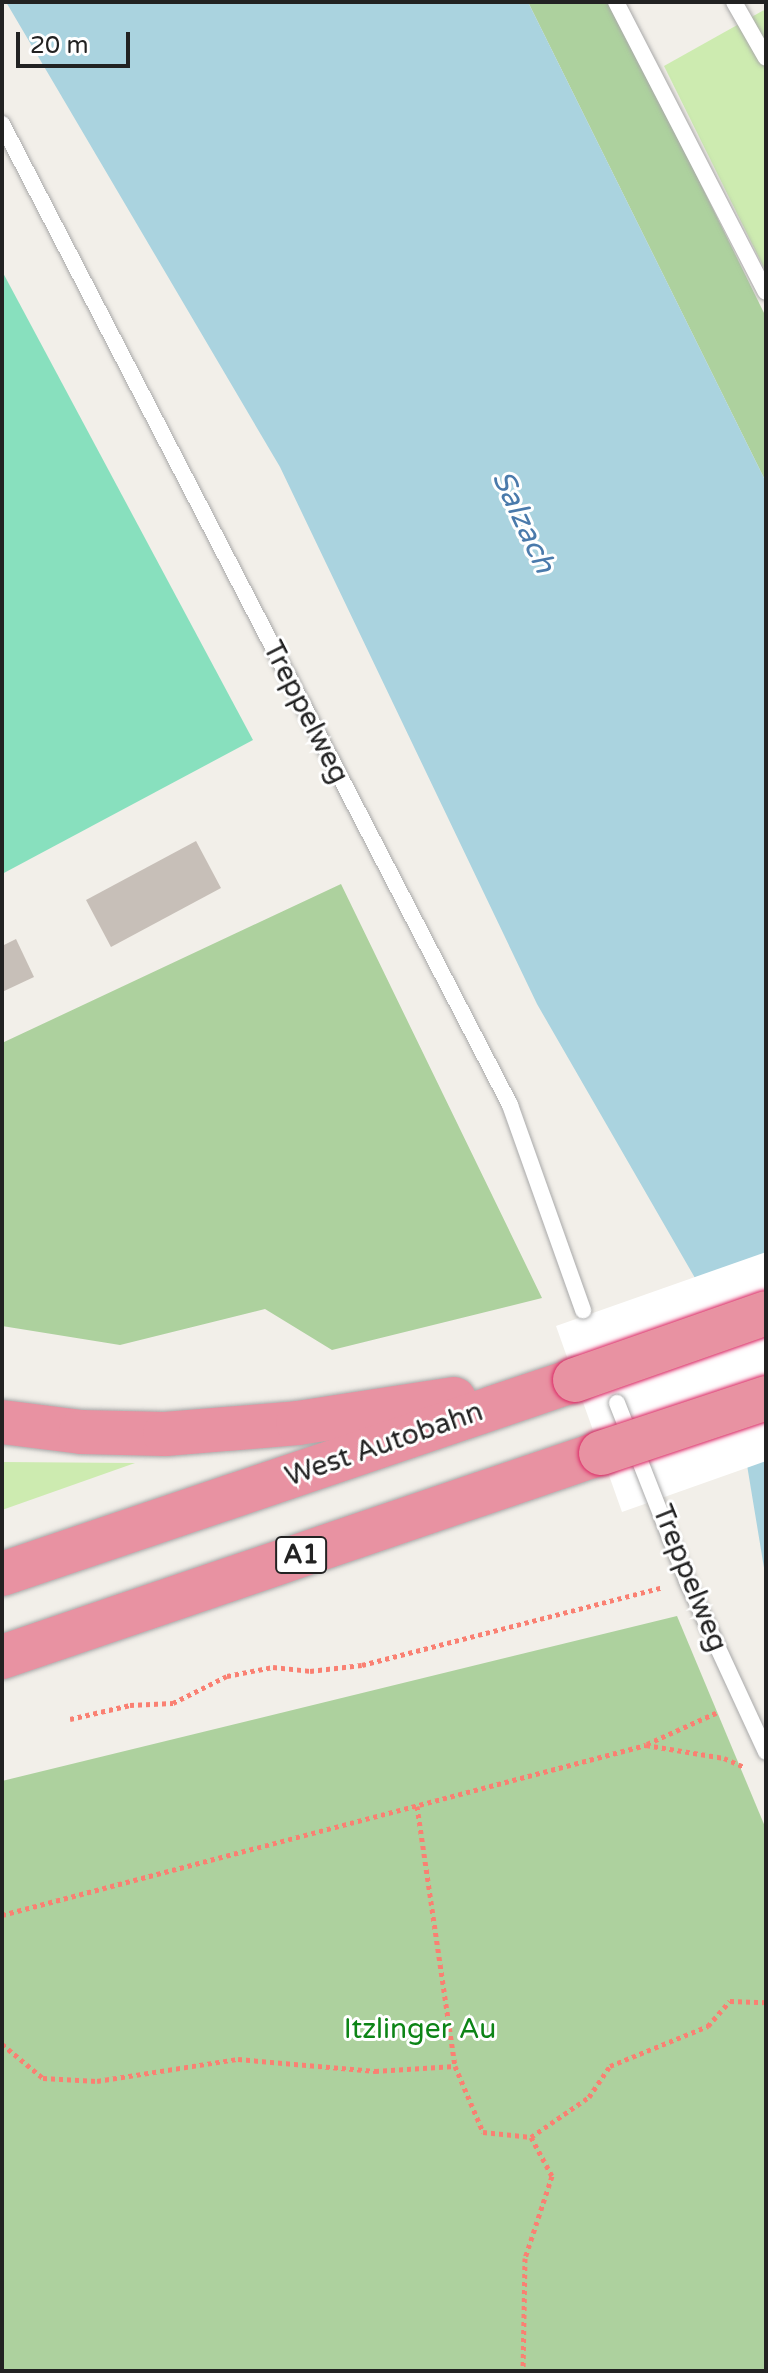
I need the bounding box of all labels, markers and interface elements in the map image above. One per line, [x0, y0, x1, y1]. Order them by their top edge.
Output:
scale bar [20, 16, 134, 66]
text: 20 m [30, 31, 88, 60]
water label: Salzach [484, 465, 562, 579]
street label: Treppelweg [256, 635, 356, 789]
street label: West Autobahn [281, 1394, 487, 1494]
street label: Treppelweg [645, 1500, 735, 1656]
road number: A1 [275, 1533, 327, 1577]
park label: Itzlinger Au [344, 2012, 496, 2046]

